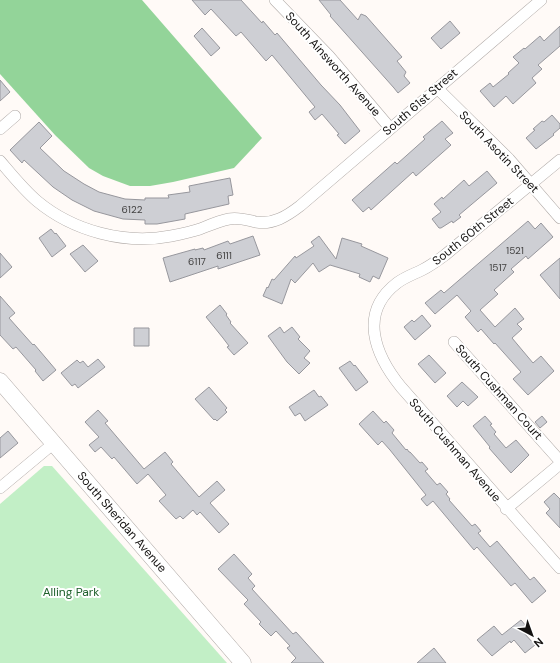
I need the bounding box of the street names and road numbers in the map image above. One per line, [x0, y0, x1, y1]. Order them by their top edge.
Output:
street label: South Ainsworth Avenue [282, 8, 384, 120]
street label: South 61st Street [379, 65, 461, 139]
street label: South Asotin Street [456, 107, 543, 197]
street label: South 60th Street [429, 193, 517, 269]
street label: South Cushman Court [452, 341, 546, 443]
street label: South Cushman Avenue [406, 395, 505, 505]
street label: South Sheridan Avenue [74, 468, 170, 576]

